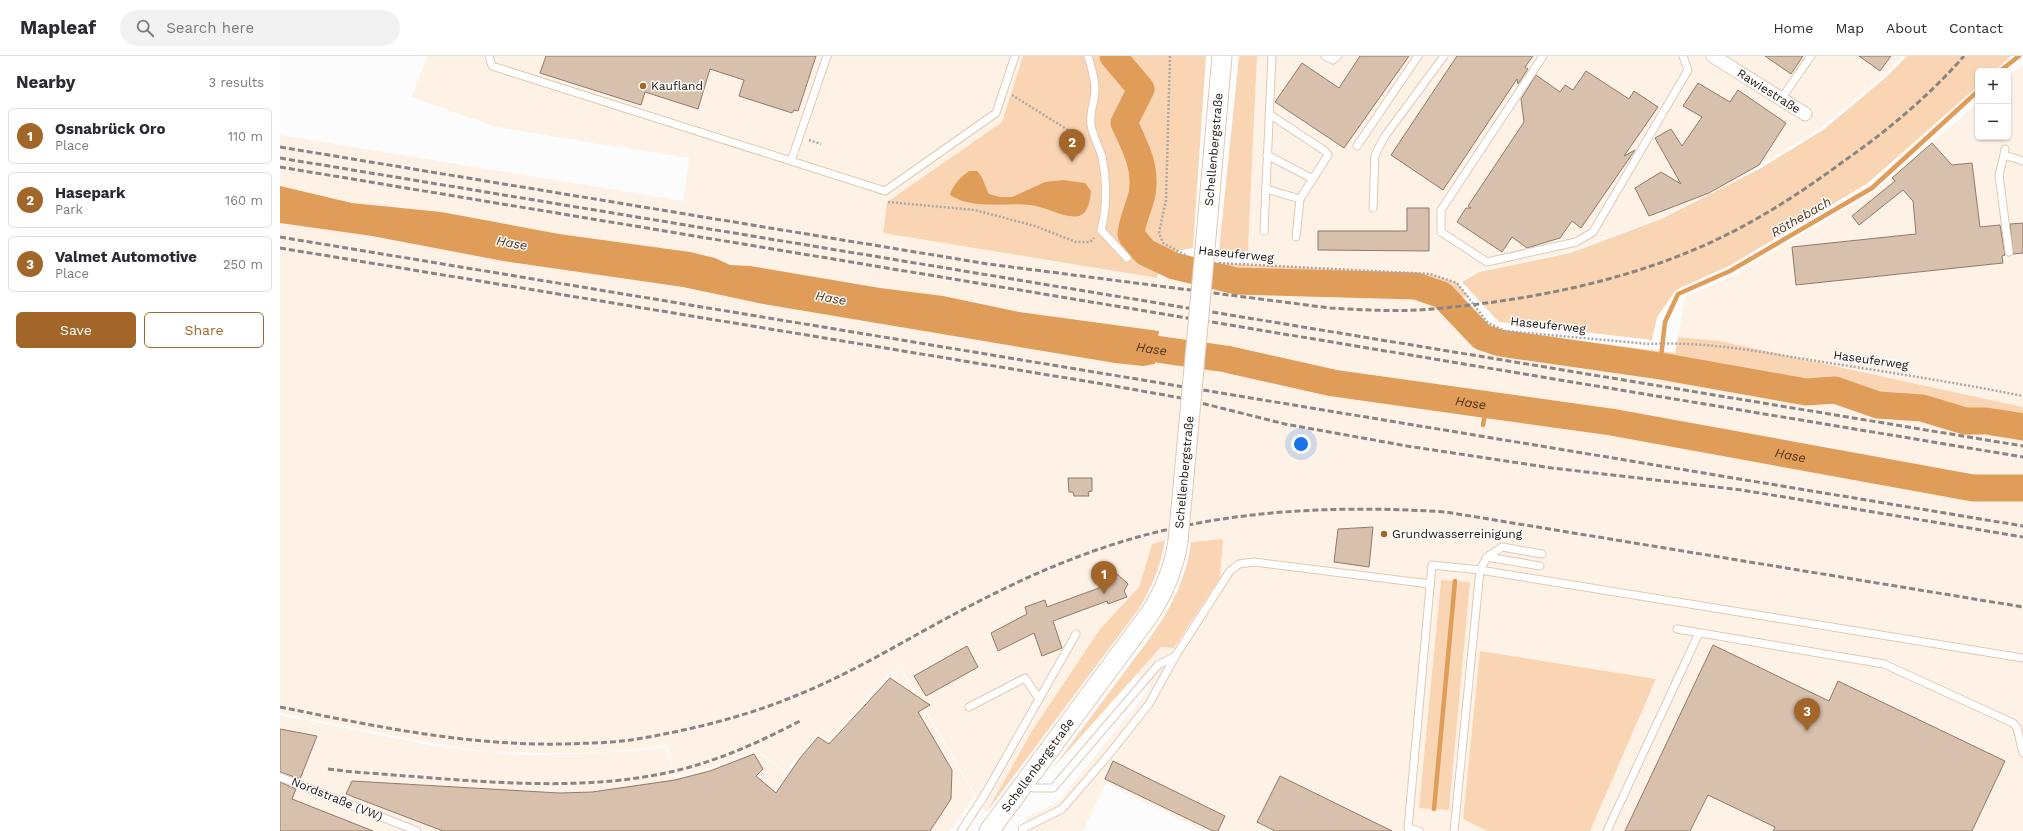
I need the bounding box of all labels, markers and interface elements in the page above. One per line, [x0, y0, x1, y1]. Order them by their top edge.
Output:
search box [120, 10, 400, 46]
text: Mapleaf [20, 16, 96, 39]
icon: search [134, 17, 156, 39]
text: Search here [166, 19, 254, 37]
text: Home [1773, 20, 1813, 36]
text: Map [1835, 20, 1864, 36]
text: About [1886, 20, 1927, 36]
text: Contact [1949, 20, 2003, 36]
street label: Rawiestraße [1735, 66, 1803, 116]
map controls [1975, 68, 2011, 140]
button: + [1975, 68, 2011, 104]
text: Nearby [16, 72, 75, 92]
text: 3 results [209, 75, 264, 90]
place label: Kaufland [651, 79, 703, 93]
marker: Kaufland [638, 81, 648, 91]
street label: Schellenbergstraße [1202, 92, 1226, 206]
button: − [1975, 104, 2011, 140]
text: Osnabrück Oro [55, 120, 165, 138]
text: 1 [27, 129, 33, 144]
text: 110 m [228, 129, 263, 144]
pin: 2 [1059, 129, 1085, 162]
text: Place [55, 138, 89, 153]
text: Hasepark [55, 184, 125, 202]
text: 2 [26, 193, 34, 208]
text: 160 m [225, 193, 263, 208]
water label: Röthebach [1768, 194, 1834, 240]
text: Park [55, 202, 83, 217]
water label: Hase [495, 233, 529, 253]
street label: Haseuferweg [1198, 243, 1275, 265]
text: Valmet Automotive [55, 248, 197, 266]
text: 3 [26, 257, 34, 272]
text: 250 m [223, 257, 263, 272]
text: Place [55, 266, 89, 281]
water label: Hase [814, 288, 848, 308]
button: Save [16, 312, 136, 348]
button: Share [144, 312, 264, 348]
street label: Haseuferweg [1510, 314, 1587, 336]
water label: Hase [1135, 339, 1168, 358]
street label: Haseuferweg [1833, 348, 1910, 372]
water label: Hase [1454, 393, 1487, 412]
street label: Schellenbergstraße [1172, 415, 1197, 529]
your location [1291, 434, 1311, 454]
water label: Hase [1774, 445, 1807, 465]
place label: Grundwasserreinigung [1392, 527, 1523, 541]
marker: Grundwasserreinigung [1379, 529, 1389, 539]
pin: 1 [1091, 561, 1117, 594]
pin: 3 [1794, 698, 1820, 731]
street label: Schellenbergstraße [998, 715, 1077, 815]
street label: Nordstraße (VW) [289, 774, 385, 824]

